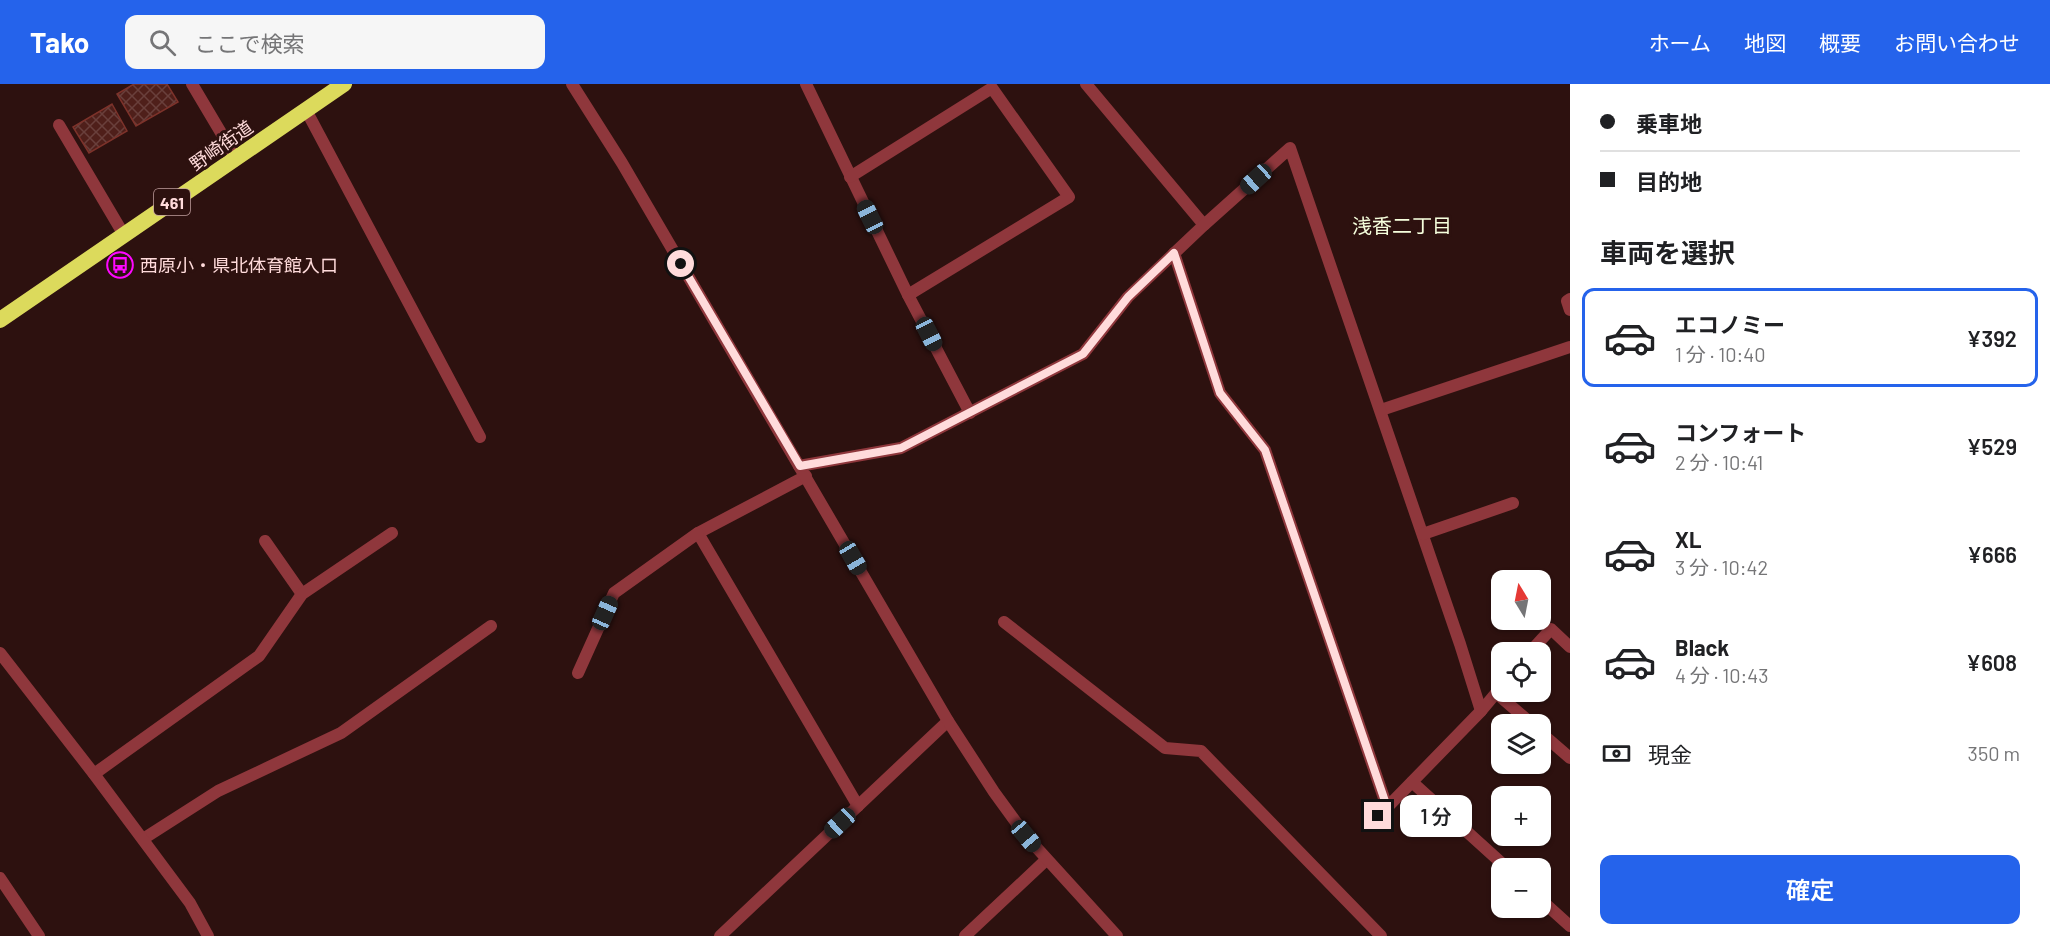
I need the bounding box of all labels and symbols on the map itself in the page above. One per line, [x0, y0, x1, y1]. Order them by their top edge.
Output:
street label: 野崎街道 [185, 115, 257, 175]
car [1237, 160, 1275, 198]
road number: 461 [154, 189, 190, 215]
car [854, 197, 886, 237]
district label: 浅香二丁目 [1352, 213, 1452, 237]
bus stop icon: 西原小・県北体育館入口 [105, 250, 135, 280]
route start [667, 250, 694, 277]
place label: 西原小・県北体育館入口 [140, 254, 338, 276]
car [913, 314, 945, 354]
car [836, 538, 870, 578]
north arrow [1491, 570, 1551, 630]
car [589, 593, 621, 633]
callout: 1 分 [1399, 795, 1471, 837]
route end [1364, 802, 1391, 829]
car [821, 804, 859, 842]
car [1008, 816, 1044, 856]

